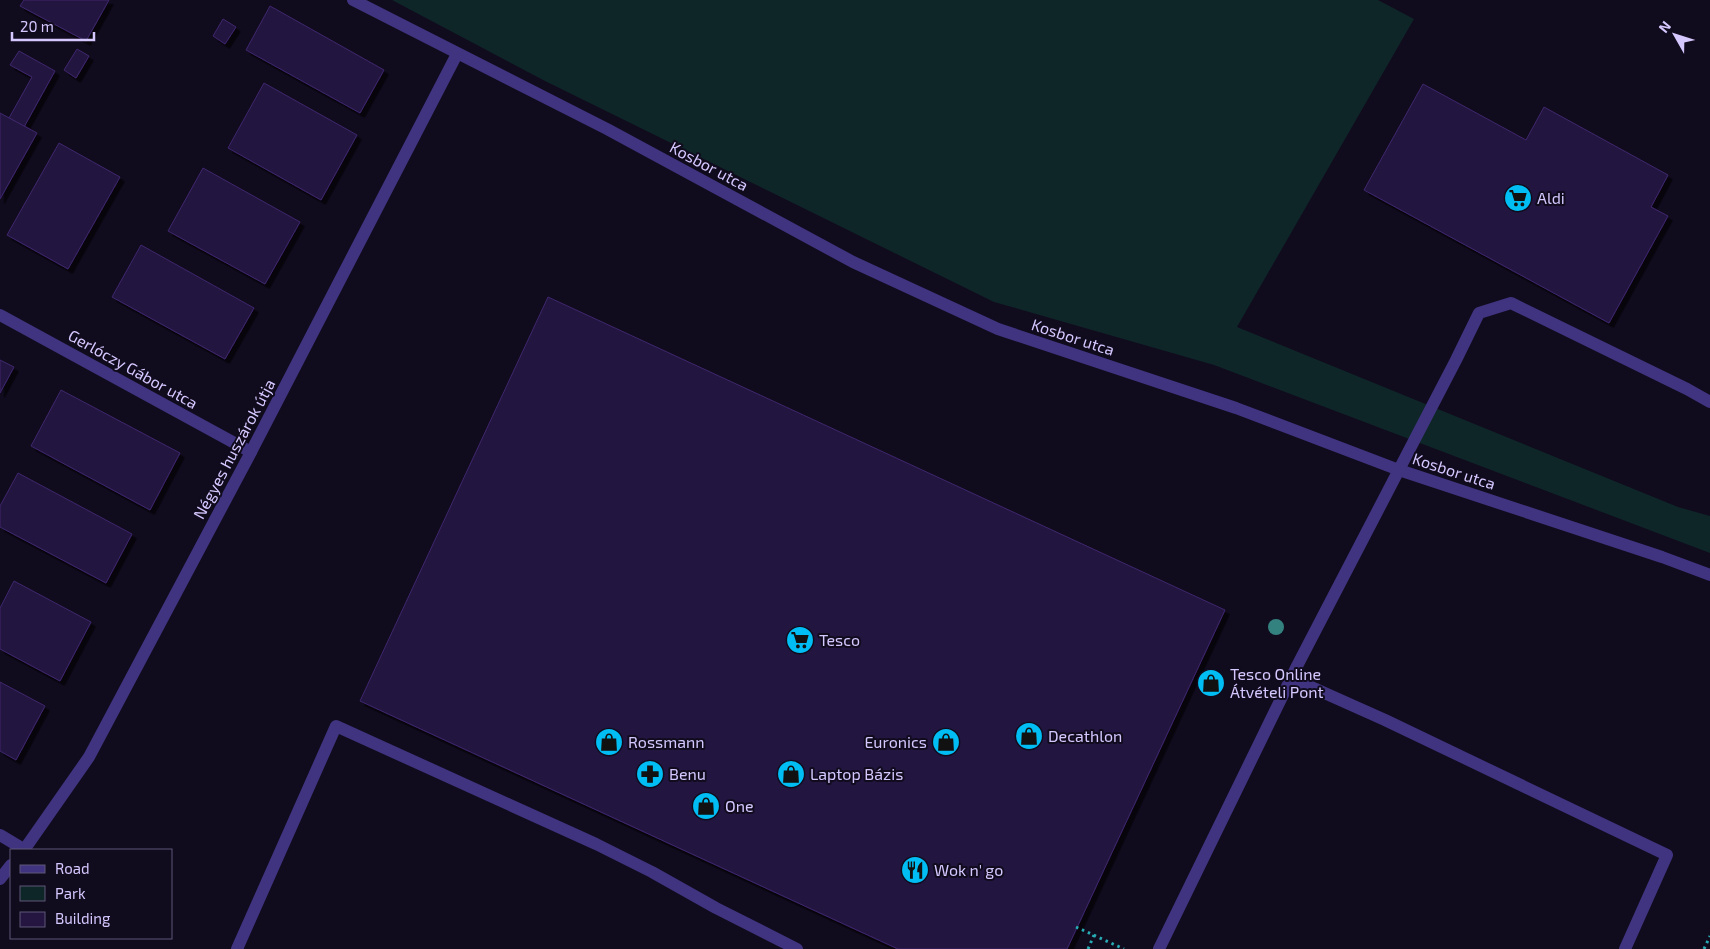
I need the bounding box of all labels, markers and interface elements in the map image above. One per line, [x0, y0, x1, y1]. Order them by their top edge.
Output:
scale bar [12, 10, 95, 42]
north arrow [1650, 10, 1700, 60]
text: 20 m [20, 17, 54, 35]
text: N [1655, 17, 1674, 36]
street label: Kosbor utca [667, 137, 752, 194]
supermarket icon: Aldi [1503, 183, 1533, 213]
place label: Aldi [1537, 188, 1565, 207]
street label: Kosbor utca [1029, 314, 1117, 359]
street label: Gerlóczy Gábor utca [65, 325, 201, 412]
street label: Négyes huszárok útja [189, 376, 279, 522]
street label: Kosbor utca [1410, 448, 1498, 493]
supermarket icon: Tesco [785, 625, 815, 655]
place label: Tesco [819, 630, 860, 649]
place label: Tesco Online Átvételi Pont [1230, 664, 1324, 701]
shop icon: Tesco Online Átvételi Pont [1196, 668, 1226, 698]
shop icon: Decathlon [1014, 721, 1044, 751]
place label: Decathlon [1048, 726, 1122, 745]
shop icon: Rossmann [594, 727, 624, 757]
shop icon: Euronics [931, 727, 961, 757]
place label: Rossmann [628, 732, 705, 751]
place label: Euronics [864, 732, 927, 751]
pharmacy icon: Benu [635, 759, 665, 789]
shop icon: Laptop Bázis [776, 759, 806, 789]
place label: Benu [669, 764, 706, 783]
place label: Laptop Bázis [810, 764, 903, 783]
shop icon: One [691, 791, 721, 821]
place label: One [725, 796, 754, 815]
legend [10, 849, 172, 939]
restaurant icon: Wok n' go [900, 855, 930, 885]
text: Road [55, 859, 90, 877]
place label: Wok n' go [934, 860, 1003, 879]
text: Park [55, 884, 86, 902]
text: Building [55, 909, 111, 927]

